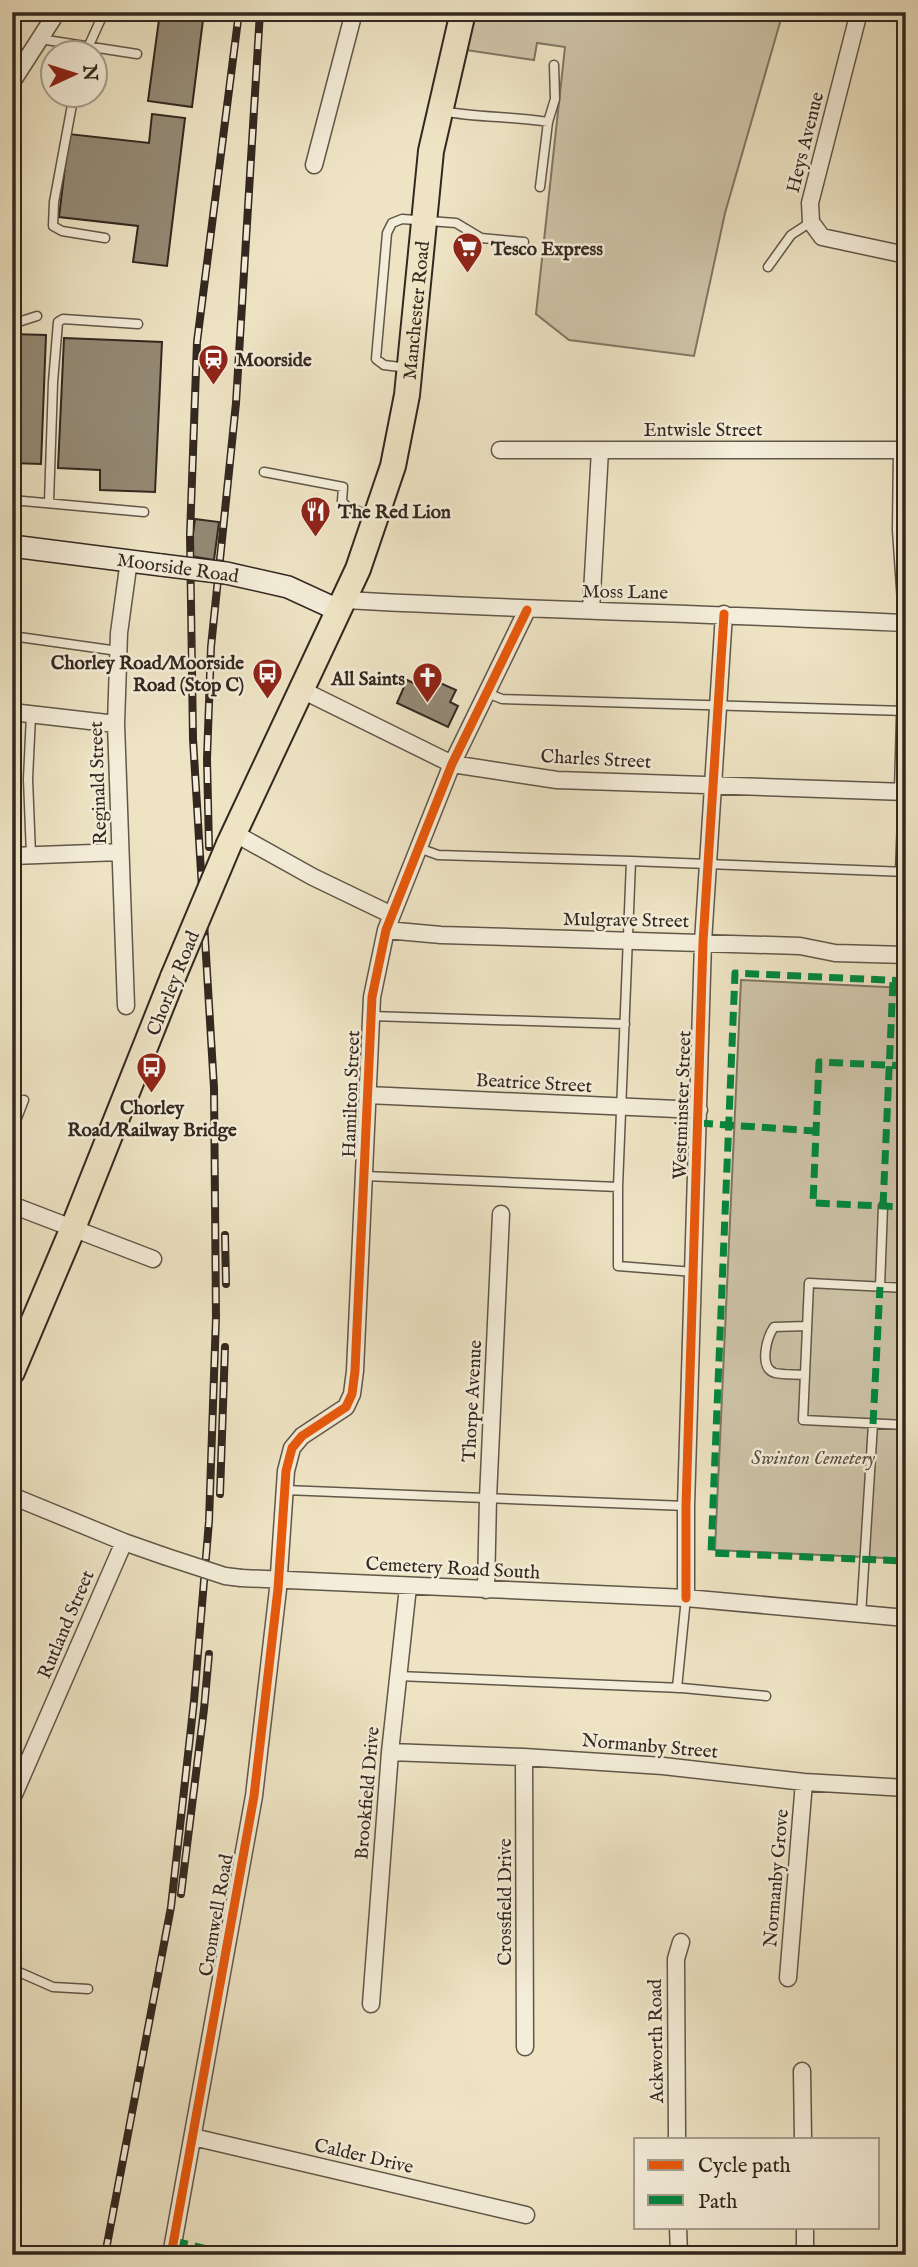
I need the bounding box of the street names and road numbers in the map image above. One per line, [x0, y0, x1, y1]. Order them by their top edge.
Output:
street label: Heys Avenue [782, 89, 830, 195]
street label: Manchester Road [399, 239, 436, 381]
street label: Entwisle Street [643, 419, 763, 443]
street label: Moorside Road [115, 549, 241, 590]
street label: Moss Lane [582, 580, 668, 606]
street label: Reginald Street [85, 720, 113, 845]
street label: Charles Street [540, 745, 652, 775]
street label: Mulgrave Street [563, 908, 690, 934]
street label: Chorley Road [142, 927, 206, 1040]
street label: Hamilton Street [338, 1029, 366, 1158]
street label: Westminster Street [668, 1030, 698, 1180]
street label: Beatrice Street [475, 1069, 593, 1099]
street label: Thorpe Avenue [458, 1339, 488, 1463]
street label: Cemetery Road South [365, 1552, 541, 1586]
street label: Rutland Street [33, 1566, 101, 1683]
street label: Brookfield Drive [350, 1725, 386, 1861]
street label: Normanby Street [581, 1729, 719, 1765]
street label: Normanby Grove [759, 1808, 795, 1948]
street label: Crossfield Drive [494, 1838, 518, 1966]
street label: Cromwell Road [194, 1851, 240, 1978]
street label: Ackworth Road [644, 1978, 670, 2104]
street label: Calder Drive [312, 2134, 416, 2180]

